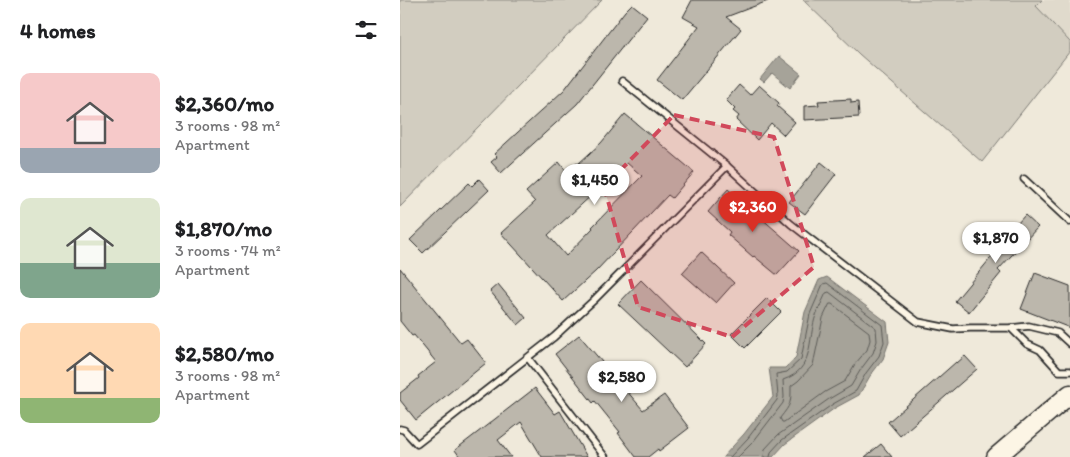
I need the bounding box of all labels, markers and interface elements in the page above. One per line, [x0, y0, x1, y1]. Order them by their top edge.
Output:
icon: filters [352, 16, 380, 44]
text: 4 homes [20, 18, 96, 43]
text: $2,360/mo [175, 91, 274, 116]
icon: home [60, 93, 120, 153]
text: 3 rooms · 98 m² [175, 116, 280, 135]
text: Apartment [175, 135, 250, 154]
pin: $1,450 [554, 164, 636, 206]
text: $1,450 [571, 170, 619, 189]
pin: $2,360 [712, 190, 794, 233]
text: $2,360 [729, 197, 777, 216]
text: $1,870/mo [175, 216, 272, 241]
icon: home [60, 218, 120, 278]
pin: $1,870 [955, 222, 1037, 264]
text: $1,870 [973, 228, 1019, 247]
text: 3 rooms · 74 m² [175, 241, 281, 260]
text: Apartment [175, 260, 250, 279]
text: $2,580/mo [175, 341, 274, 366]
icon: home [60, 343, 120, 403]
pin: $2,580 [581, 360, 663, 403]
text: 3 rooms · 98 m² [175, 366, 280, 385]
text: $2,580 [598, 367, 646, 386]
text: Apartment [175, 385, 250, 404]

